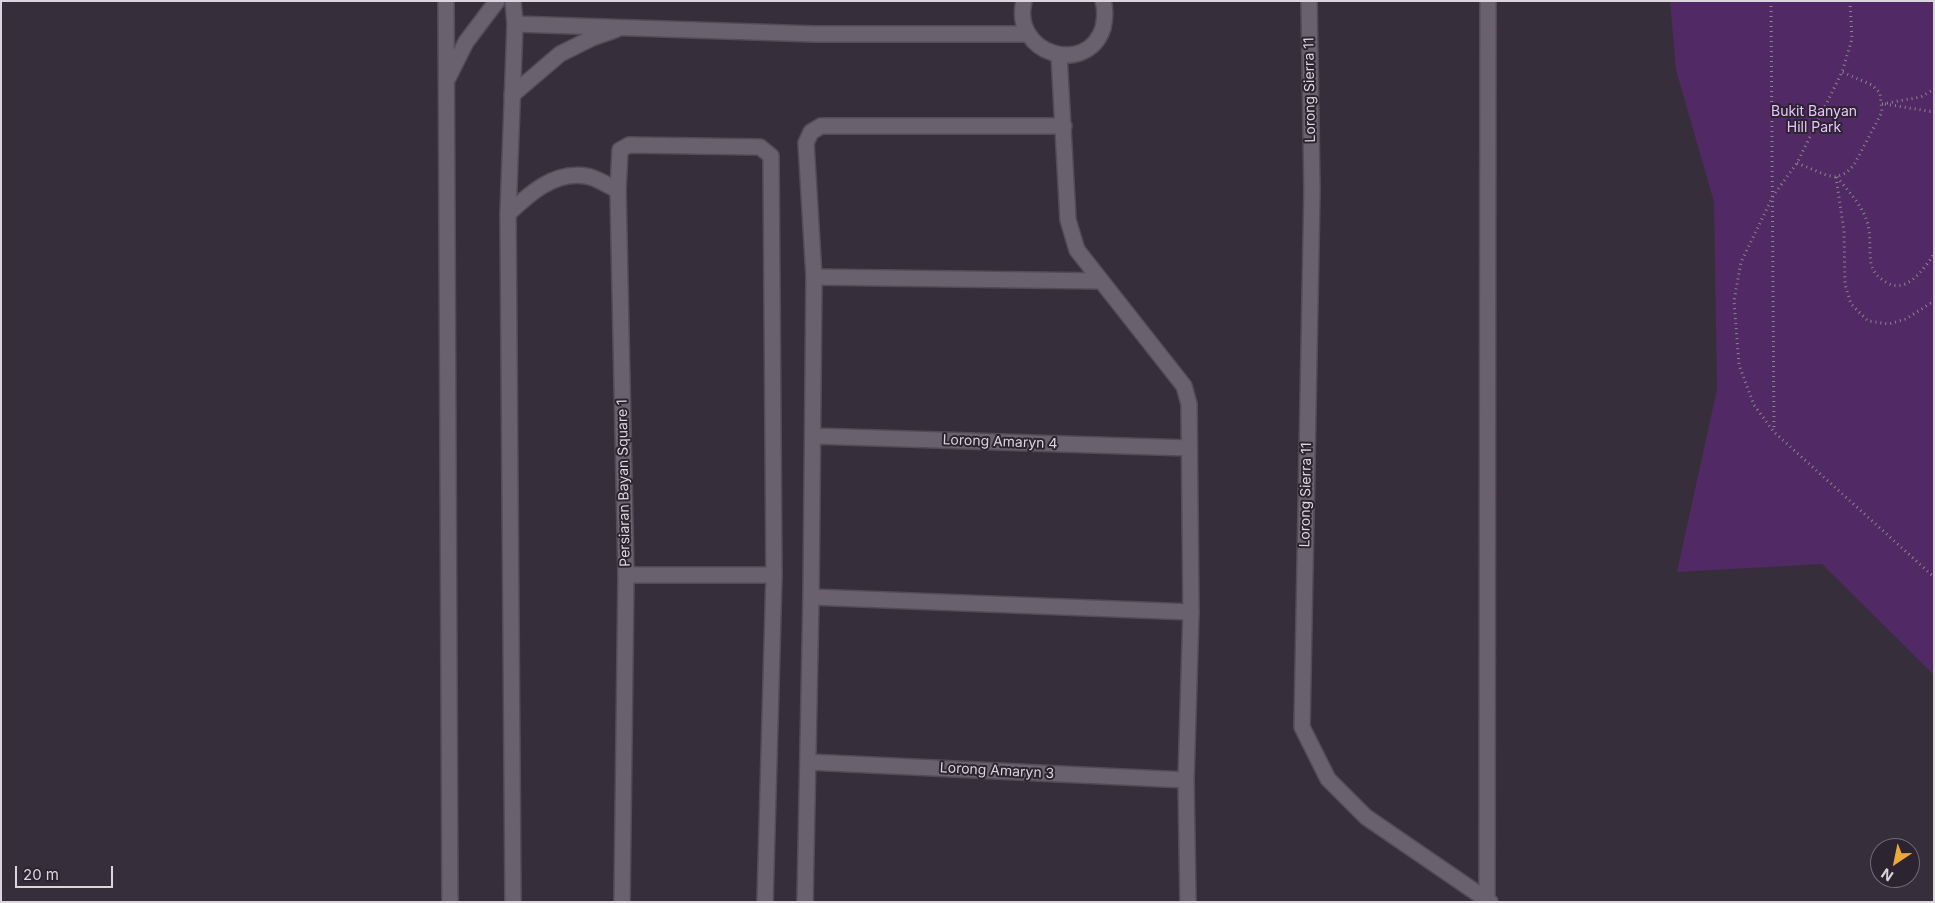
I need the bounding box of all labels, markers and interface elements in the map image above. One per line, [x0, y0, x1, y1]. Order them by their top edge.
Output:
street label: Lorong Sierra 11 [1301, 37, 1319, 143]
park label: Bukit Banyan Hill Park [1771, 104, 1857, 136]
street label: Persiaran Bayan Square 1 [614, 399, 634, 567]
street label: Lorong Amaryn 4 [942, 432, 1058, 452]
street label: Lorong Sierra 11 [1297, 442, 1315, 548]
street label: Lorong Amaryn 3 [939, 760, 1055, 782]
north arrow [1870, 838, 1920, 888]
scale bar [18, 856, 115, 888]
text: 20 m [23, 865, 59, 884]
text: N [1878, 865, 1896, 885]

